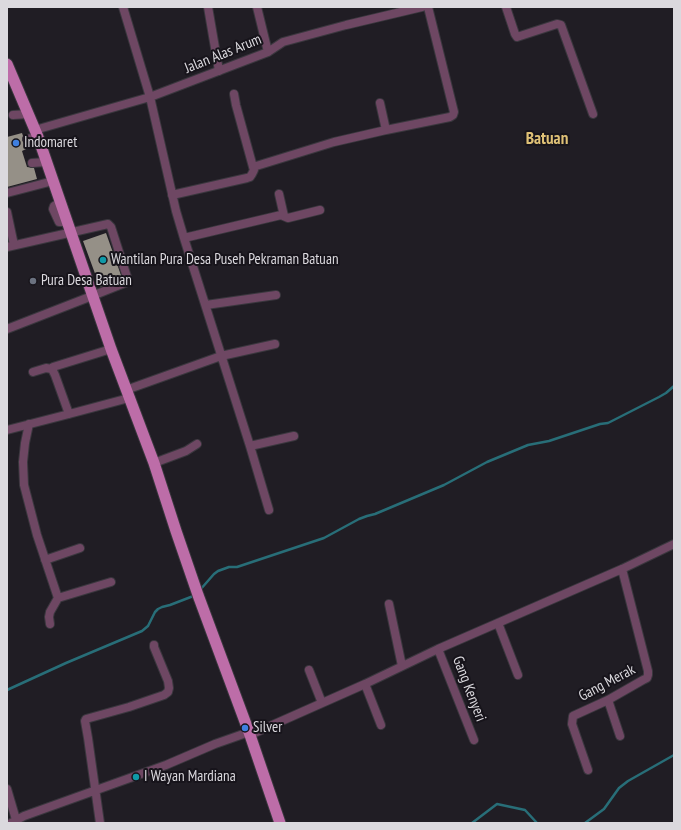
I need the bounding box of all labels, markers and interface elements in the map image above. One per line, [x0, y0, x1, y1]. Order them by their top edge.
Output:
street label: Jalan Alas Arum [182, 30, 264, 78]
district label: Batuan [526, 129, 568, 149]
place label: Indomaret [24, 134, 77, 152]
marker: Indomaret [11, 138, 21, 148]
place label: Wantilan Pura Desa Puseh Pekraman Batuan [111, 251, 338, 269]
marker: Wantilan Pura Desa Puseh Pekraman Batuan [98, 255, 108, 265]
place label: Pura Desa Batuan [41, 272, 132, 290]
marker: Pura Desa Batuan [28, 276, 38, 286]
street label: Gang Kenyeri [448, 654, 490, 724]
street label: Gang Merak [576, 661, 638, 705]
place label: Silver [253, 719, 282, 737]
marker: Silver [240, 723, 250, 733]
place label: I Wayan Mardiana [144, 768, 236, 786]
marker: I Wayan Mardiana [131, 772, 141, 782]

